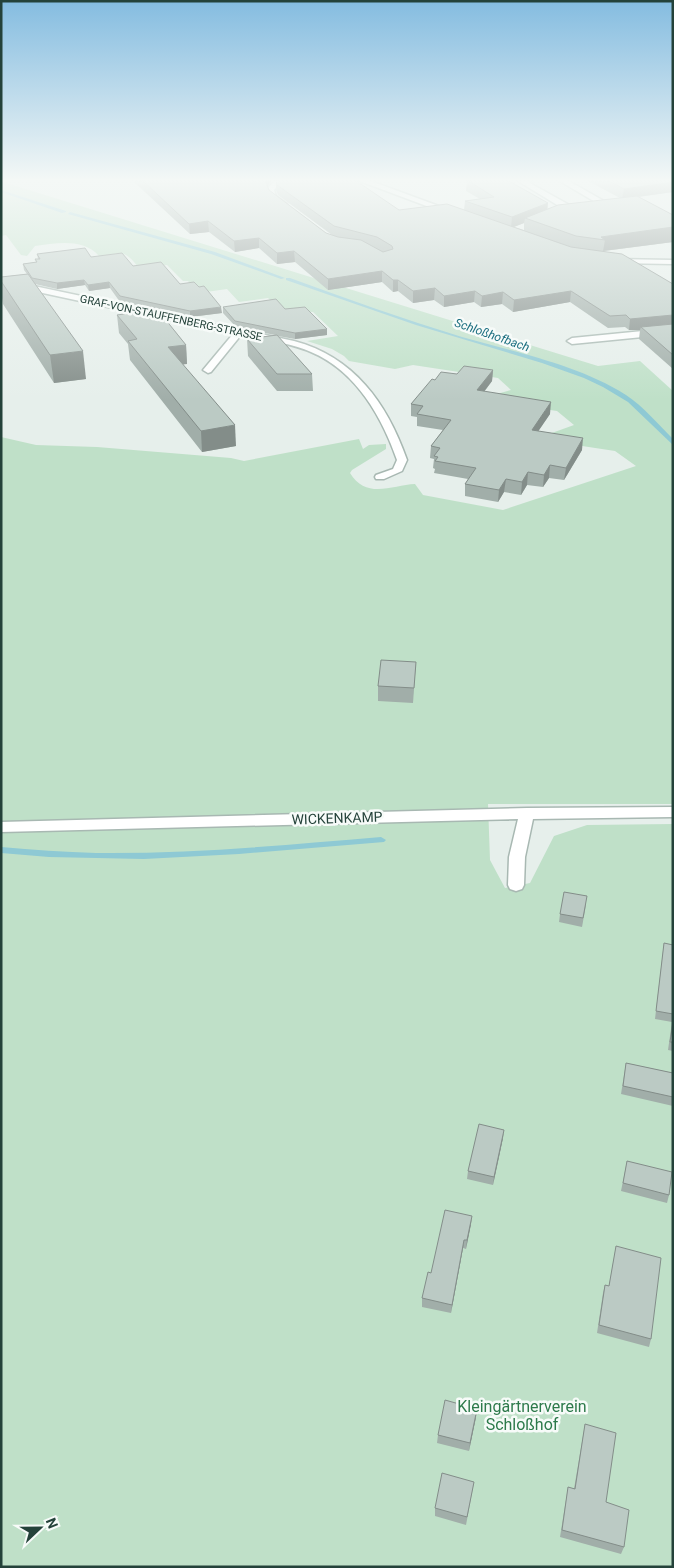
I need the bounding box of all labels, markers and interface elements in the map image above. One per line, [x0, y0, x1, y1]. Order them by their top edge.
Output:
street label: GRAF-VON-STAUFFENBERG-STRASSE [79, 292, 263, 344]
water label: Schloßhofbach [453, 316, 531, 354]
street label: WICKENKAMP [291, 808, 383, 828]
park label: Kleingärtnerverein Schloßhof [457, 1397, 587, 1434]
north arrow [15, 1503, 65, 1553]
text: N [43, 1516, 61, 1531]

